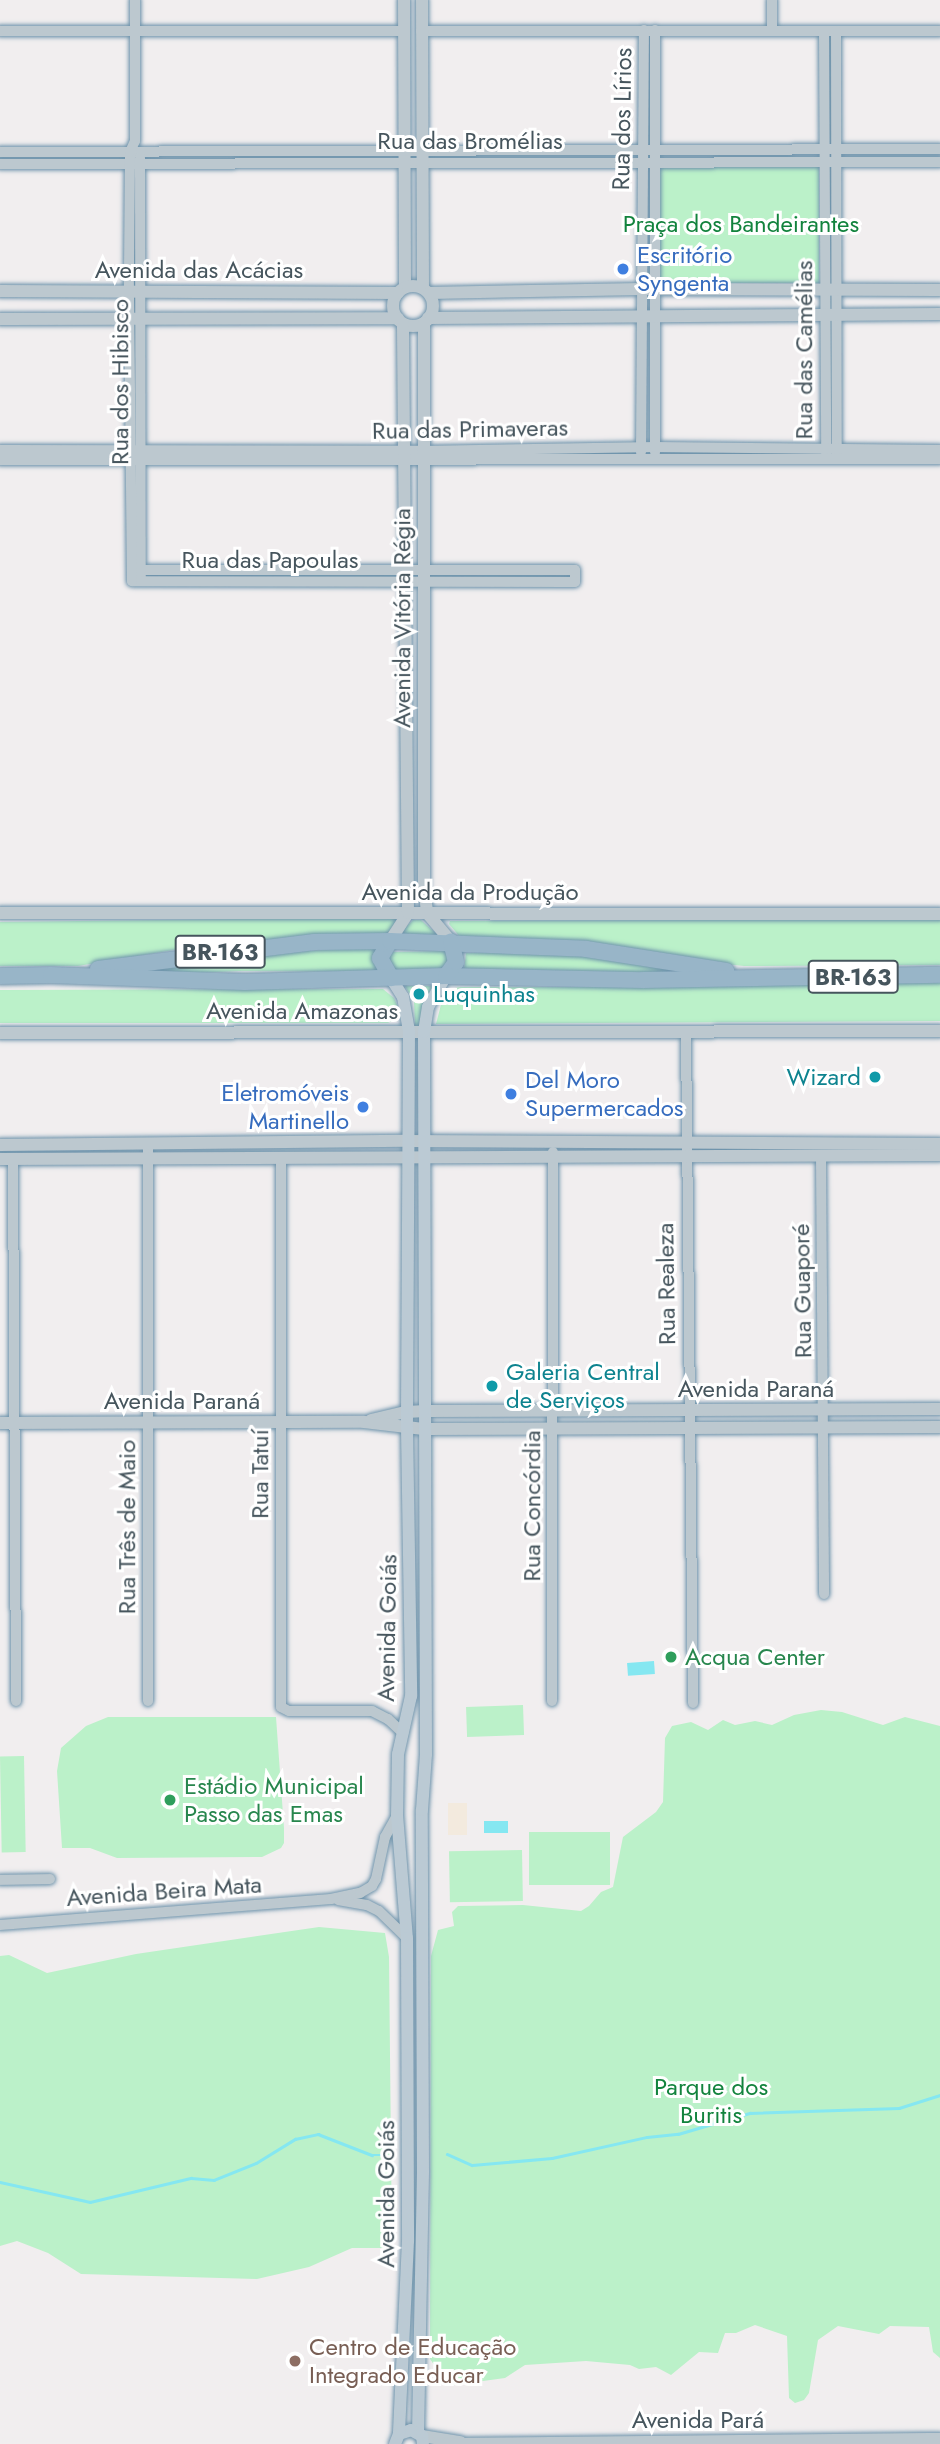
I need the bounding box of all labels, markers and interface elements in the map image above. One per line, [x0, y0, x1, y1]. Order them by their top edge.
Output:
street label: Rua dos Lírios [606, 47, 638, 191]
street label: Rua das Bromélias [377, 127, 563, 155]
park label: Praça dos Bandeirantes [623, 210, 859, 238]
place label: Escritório Syngenta [637, 241, 732, 297]
street label: Avenida das Acácias [95, 256, 303, 284]
marker: Escritório Syngenta [615, 261, 631, 277]
street label: Rua das Camélias [790, 261, 818, 439]
street label: Rua dos Hibisco [106, 299, 134, 465]
street label: Rua das Primaveras [372, 413, 568, 445]
street label: Avenida Vitória Régia [388, 508, 416, 728]
street label: Rua das Papoulas [182, 546, 358, 574]
street label: Avenida da Produção [361, 878, 579, 906]
road number: BR-163 [174, 932, 266, 972]
road number: BR-163 [808, 958, 898, 996]
place label: Luquinhas [433, 980, 535, 1008]
marker: Luquinhas [411, 986, 427, 1002]
street label: Avenida Amazonas [206, 997, 398, 1025]
place label: Wizard [787, 1063, 861, 1091]
place label: Del Moro Supermercados [525, 1066, 683, 1122]
marker: Wizard [867, 1069, 883, 1085]
place label: Eletromóveis Martinello [221, 1079, 349, 1135]
marker: Del Moro Supermercados [503, 1086, 519, 1102]
marker: Eletromóveis Martinello [355, 1099, 371, 1115]
street label: Rua Realeza [651, 1223, 681, 1345]
street label: Rua Guaporé [786, 1223, 818, 1359]
place label: Galeria Central de Serviços [506, 1358, 660, 1414]
street label: Avenida Paraná [678, 1375, 834, 1403]
marker: Galeria Central de Serviços [484, 1378, 500, 1394]
street label: Avenida Paraná [104, 1387, 260, 1415]
street label: Rua Tatuí [246, 1429, 274, 1519]
street label: Rua Concórdia [518, 1430, 546, 1582]
street label: Rua Três de Maio [113, 1440, 141, 1614]
street label: Avenida Goiás [371, 1554, 403, 1702]
place label: Acqua Center [685, 1643, 825, 1671]
marker: Acqua Center [663, 1649, 679, 1665]
place label: Estádio Municipal Passo das Emas [184, 1772, 364, 1828]
marker: Estádio Municipal Passo das Emas [162, 1792, 178, 1808]
street label: Avenida Beira Mata [65, 1870, 263, 1912]
park label: Parque dos Buritis [654, 2073, 768, 2129]
street label: Avenida Goiás [372, 2120, 400, 2268]
place label: Centro de Educação Integrado Educar [309, 2333, 516, 2389]
marker: Centro de Educação Integrado Educar [287, 2353, 303, 2369]
street label: Avenida Pará [632, 2406, 764, 2434]

